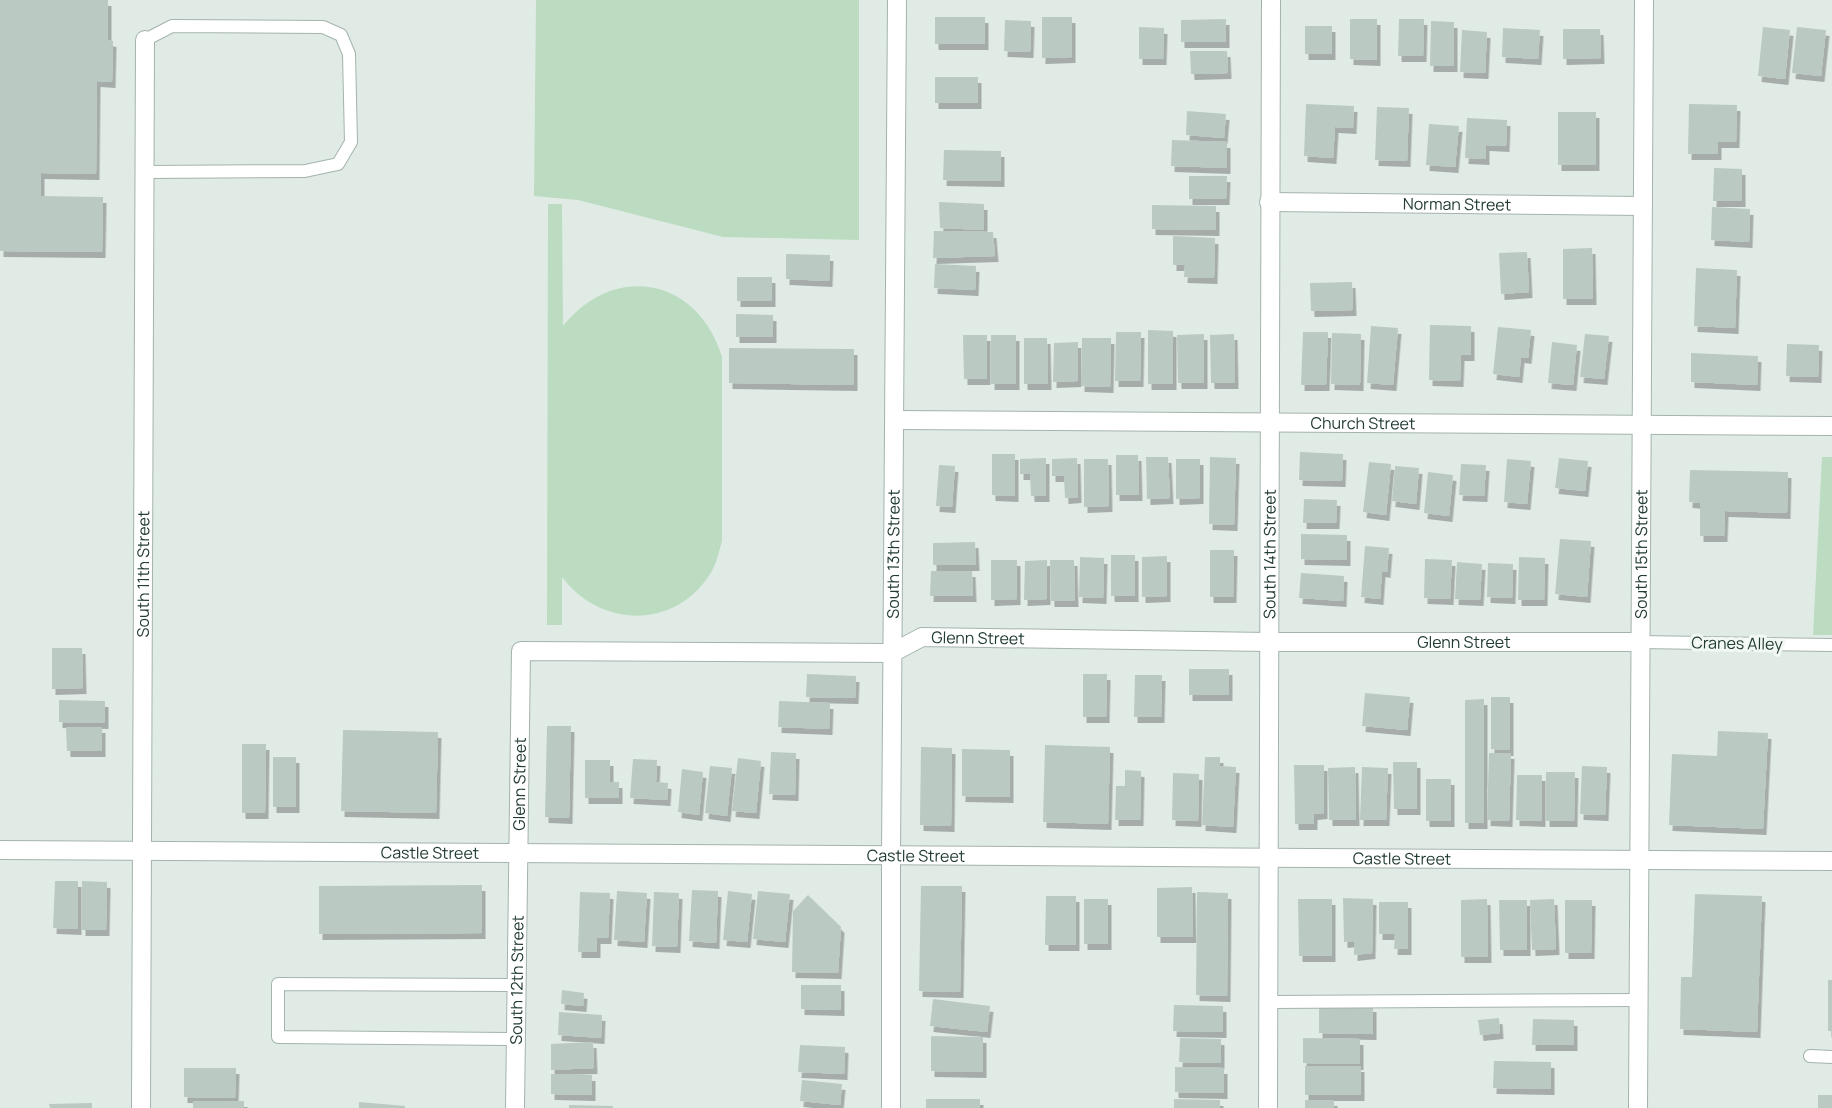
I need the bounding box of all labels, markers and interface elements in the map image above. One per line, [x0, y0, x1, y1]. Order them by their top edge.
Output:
street label: Norman Street [1403, 192, 1511, 216]
street label: Church Street [1311, 412, 1415, 434]
street label: South 13th Street [882, 489, 905, 619]
street label: South 14th Street [1258, 489, 1281, 619]
street label: South 15th Street [1630, 489, 1652, 619]
street label: South 11th Street [132, 511, 154, 637]
street label: Glenn Street [931, 626, 1025, 649]
street label: Glenn Street [1417, 631, 1511, 653]
street label: Cranes Alley [1691, 631, 1783, 655]
street label: Glenn Street [508, 737, 531, 831]
street label: Castle Street [381, 841, 479, 864]
street label: Castle Street [867, 844, 965, 867]
street label: Castle Street [1353, 847, 1451, 870]
street label: South 12th Street [505, 915, 529, 1045]

